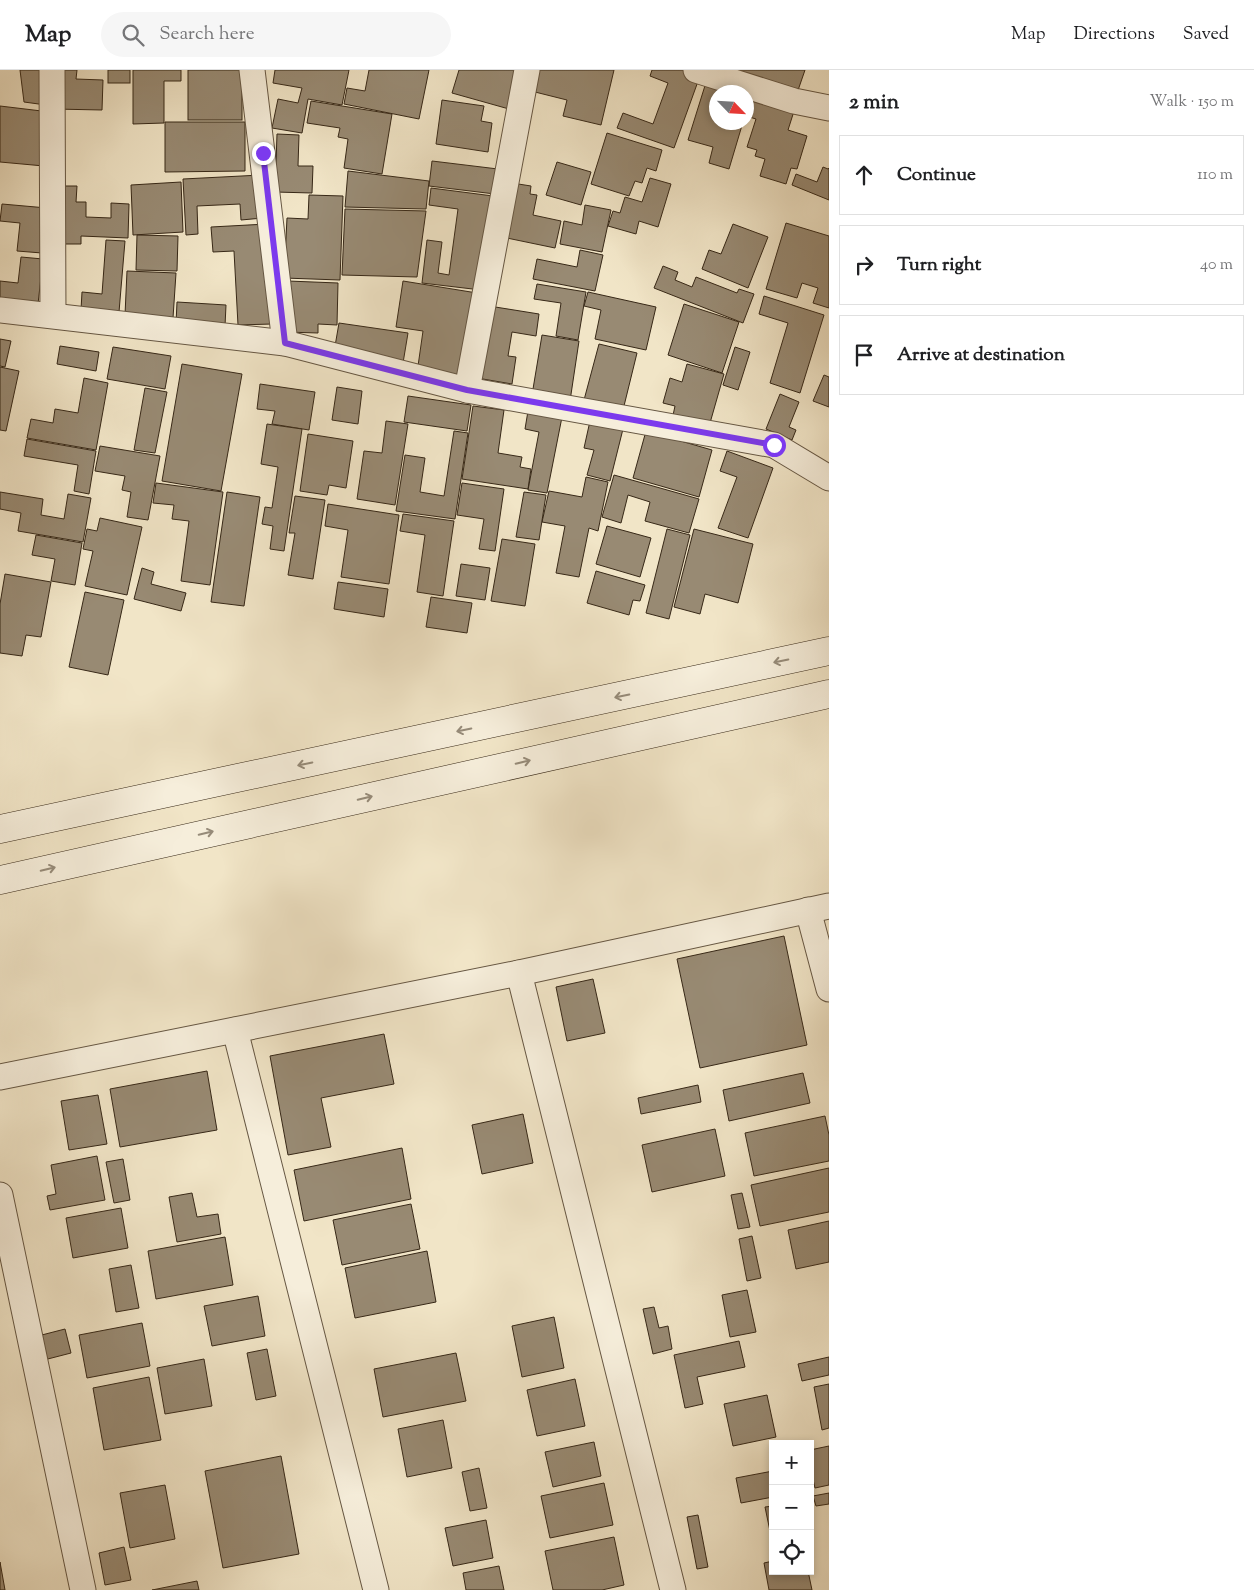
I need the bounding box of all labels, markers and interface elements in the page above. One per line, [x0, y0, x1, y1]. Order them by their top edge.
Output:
search box [101, 12, 451, 57]
text: Map [25, 18, 71, 52]
icon: search [119, 21, 147, 49]
text: Search here [159, 21, 255, 48]
text: Map [1011, 22, 1046, 48]
text: Directions [1074, 22, 1155, 48]
text: Saved [1183, 22, 1229, 48]
north arrow [709, 85, 754, 130]
text: 2 min [849, 88, 899, 118]
text: Walk · 150 m [1150, 91, 1234, 114]
route end [252, 142, 275, 165]
icon: ahead [850, 161, 878, 189]
text: Continue [897, 162, 976, 189]
text: 110 m [1197, 164, 1233, 187]
icon: right [850, 251, 878, 279]
text: Turn right [897, 252, 981, 279]
text: 40 m [1200, 254, 1233, 277]
icon: arrive [850, 341, 878, 369]
text: Arrive at destination [897, 342, 1065, 369]
route start [763, 434, 786, 457]
one-way arrow [774, 657, 790, 667]
one-way arrow [615, 691, 631, 701]
one-way arrow [456, 726, 472, 735]
one-way arrow [515, 757, 531, 766]
one-way arrow [297, 760, 313, 769]
one-way arrow [356, 793, 372, 802]
one-way arrow [198, 828, 214, 838]
one-way arrow [39, 864, 55, 873]
map controls [769, 1440, 814, 1575]
button: + [769, 1440, 814, 1485]
button: − [769, 1485, 814, 1530]
button: locate [769, 1530, 814, 1575]

